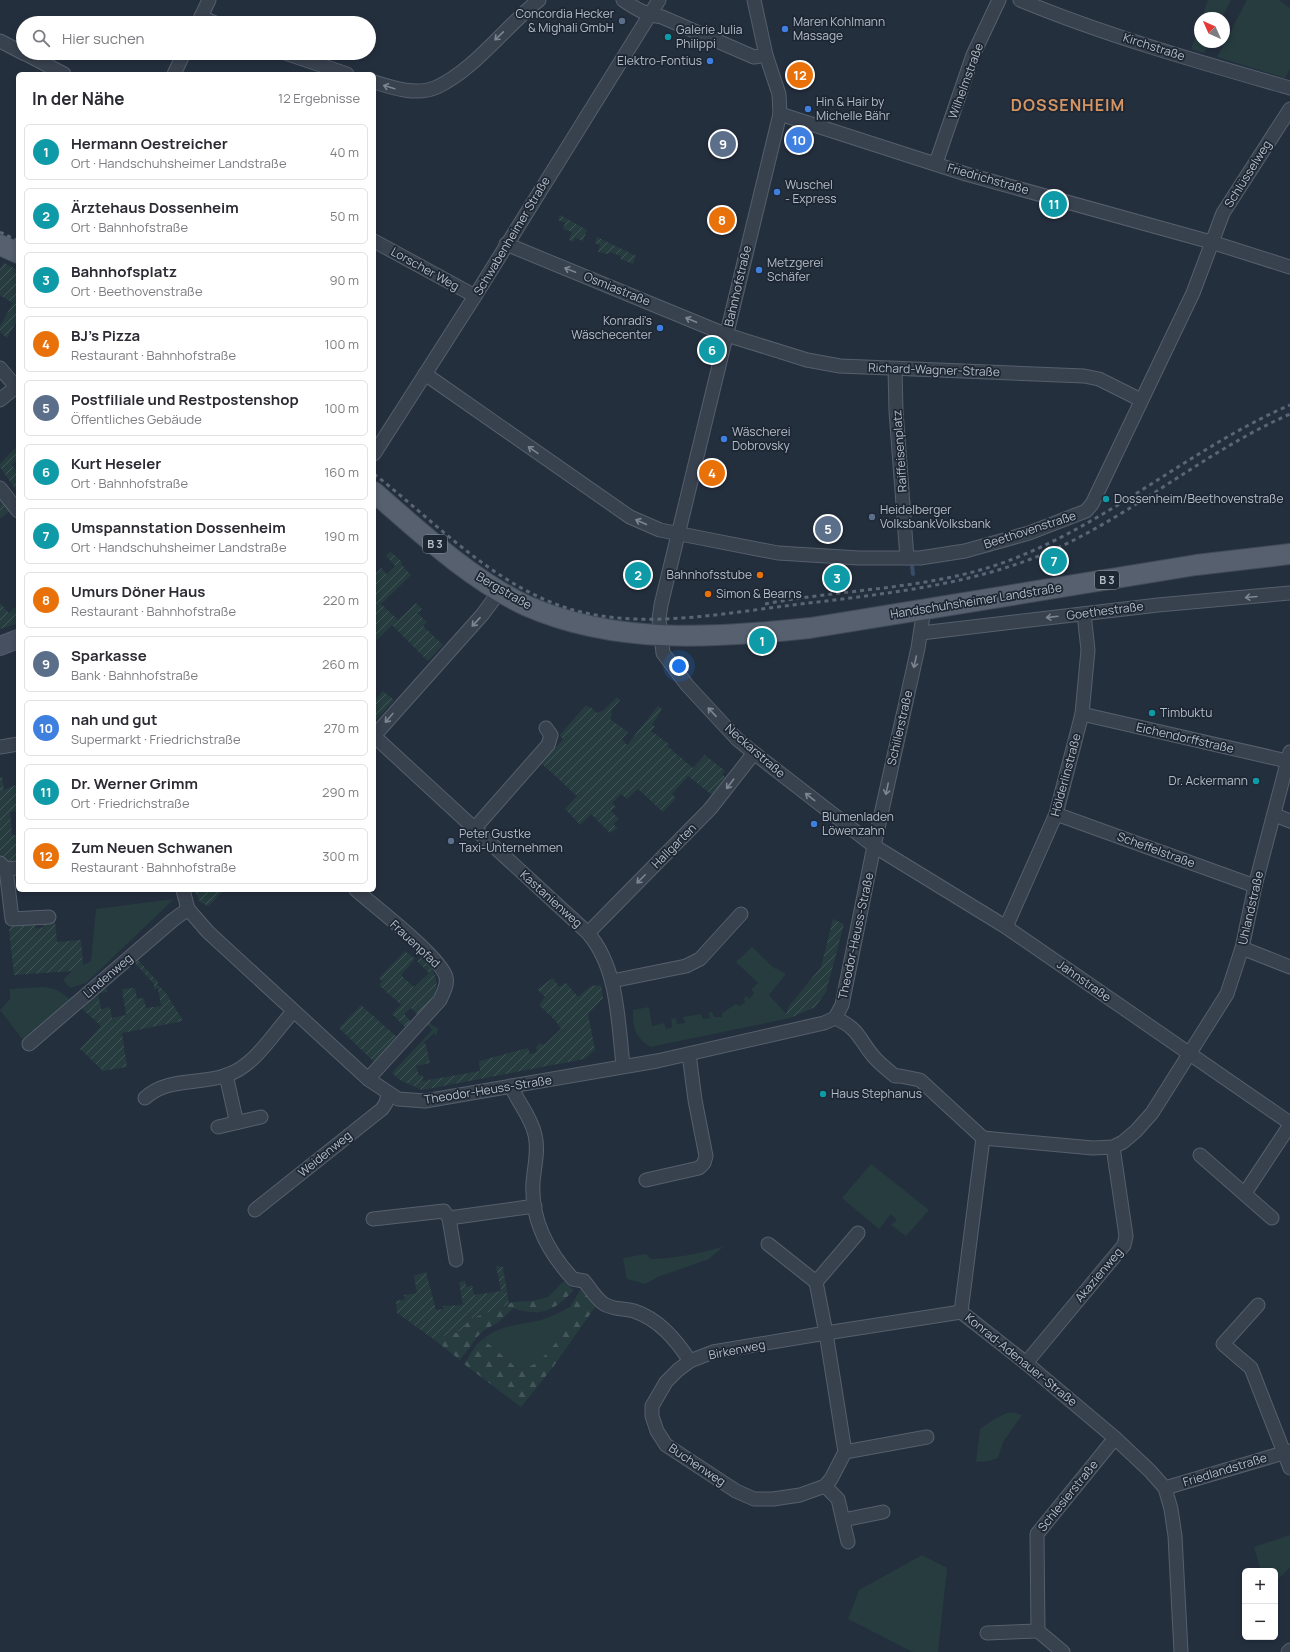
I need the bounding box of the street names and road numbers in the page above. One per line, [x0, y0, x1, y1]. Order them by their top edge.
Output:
street label: Kirchstraße [1121, 29, 1187, 64]
street label: Wilhelmstraße [944, 40, 987, 121]
street label: Schlüsselweg [1220, 137, 1275, 211]
street label: Friedrichstraße [945, 159, 1031, 198]
street label: Schwabenheimer Straße [469, 173, 554, 298]
street label: Lorscher Weg [388, 243, 462, 294]
street label: Bahnhofstraße [720, 244, 755, 328]
street label: Osmiastraße [581, 267, 653, 310]
street label: Richard-Wagner-Straße [868, 359, 1000, 380]
street label: Raiffeisenplatz [888, 409, 911, 493]
street label: Beethovenstraße [982, 507, 1078, 552]
road number: B 3 [423, 535, 447, 553]
street label: Bergstraße [473, 568, 535, 613]
road number: B 3 [1095, 571, 1119, 589]
street label: Handschuhsheimer Landstraße [889, 579, 1063, 622]
street label: Goethestraße [1065, 597, 1144, 624]
street label: Schillerstraße [883, 689, 916, 767]
street label: Eichendorffstraße [1135, 718, 1236, 757]
street label: Neckarstraße [722, 720, 789, 782]
street label: Hölderlinstraße [1046, 731, 1085, 818]
street label: Hallgarten [647, 819, 700, 872]
street label: Scheffelstraße [1115, 828, 1197, 872]
street label: Kastanienweg [516, 866, 586, 931]
street label: Uhlandstraße [1234, 869, 1267, 946]
street label: Theodor-Heuss-Straße [834, 871, 877, 1001]
street label: Frauenpfad [387, 916, 444, 971]
street label: Lindenweg [79, 949, 136, 1002]
street label: Jahnstraße [1054, 956, 1115, 1005]
street label: Theodor-Heuss-Straße [423, 1071, 553, 1108]
street label: Weidenweg [294, 1127, 355, 1181]
street label: Akazienweg [1071, 1244, 1126, 1306]
street label: Konrad-Adenauer-Straße [962, 1309, 1081, 1410]
street label: Birkenweg [707, 1336, 767, 1363]
street label: Buchenweg [665, 1439, 729, 1490]
street label: Friedlandstraße [1181, 1449, 1269, 1490]
street label: Schlesierstraße [1034, 1456, 1102, 1535]

